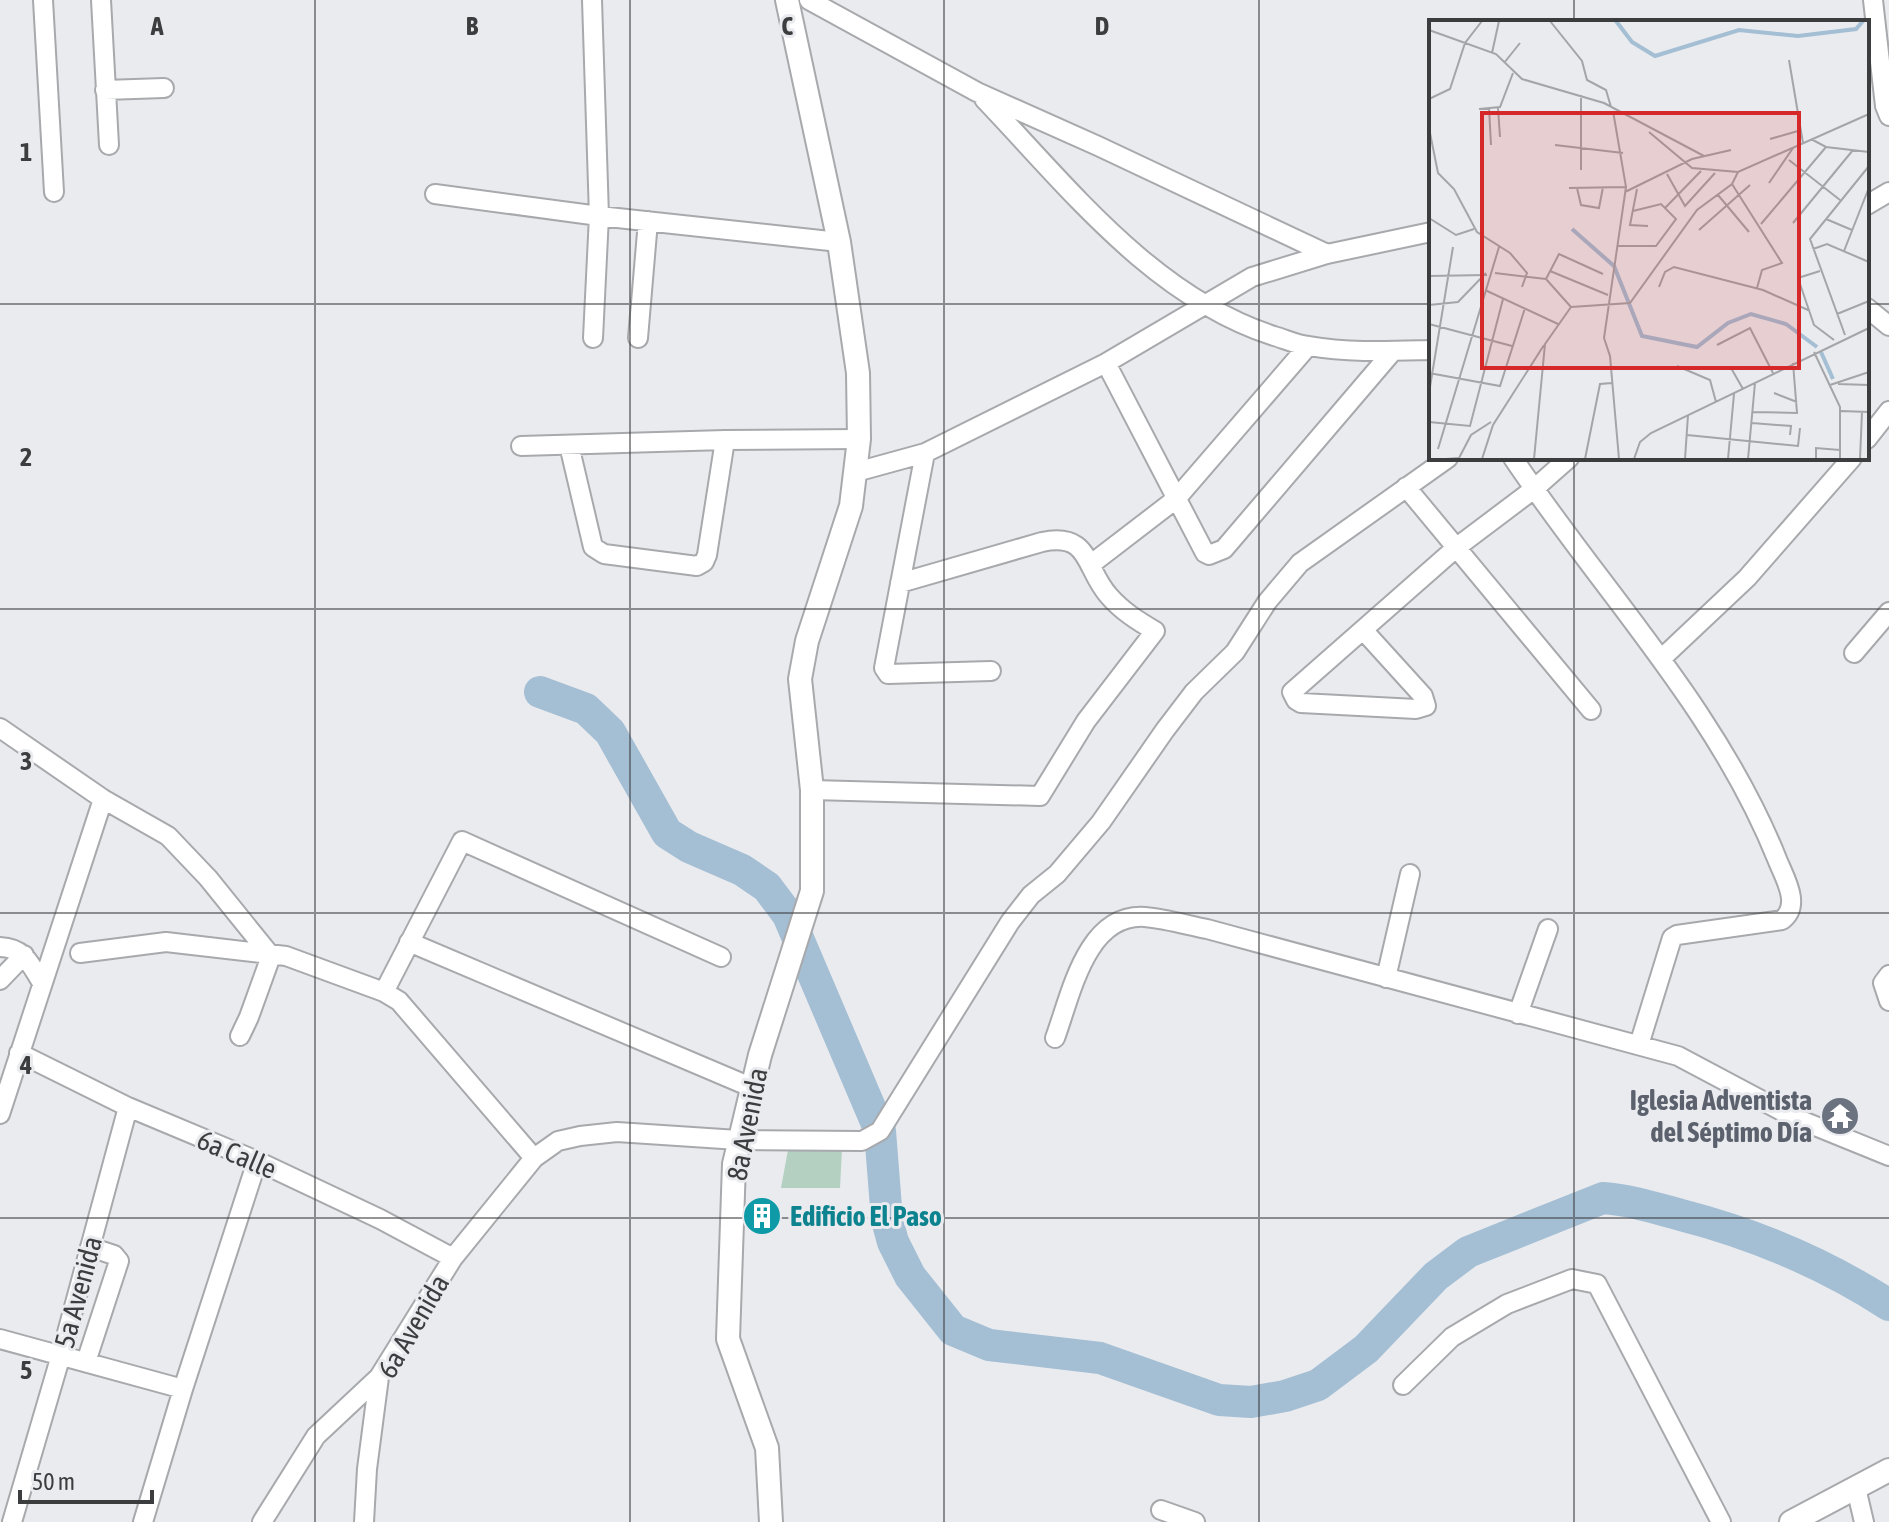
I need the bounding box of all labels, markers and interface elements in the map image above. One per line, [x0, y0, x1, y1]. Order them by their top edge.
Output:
text: A [150, 11, 164, 41]
text: B [466, 11, 479, 41]
text: C [781, 11, 793, 41]
text: D [1095, 11, 1109, 41]
inset map [1429, 20, 1869, 460]
text: 1 [20, 137, 32, 167]
text: 2 [20, 442, 32, 472]
text: 3 [20, 746, 32, 776]
text: 4 [19, 1050, 32, 1080]
street label: 8a Avenida [720, 1065, 774, 1183]
place label: Iglesia Adventista del Séptimo Día [1630, 1084, 1812, 1148]
temple icon: Iglesia Adventista del Séptimo Día [1819, 1095, 1861, 1137]
street label: 6a Calle [193, 1123, 281, 1185]
building icon: Edificio El Paso [741, 1195, 783, 1237]
place label: Edificio El Paso [790, 1200, 942, 1232]
street label: 5a Avenida [48, 1233, 108, 1351]
street label: 6a Avenida [371, 1269, 455, 1383]
text: 5 [20, 1355, 32, 1385]
scale bar [20, 1454, 152, 1504]
text: 50 m [32, 1468, 75, 1495]

